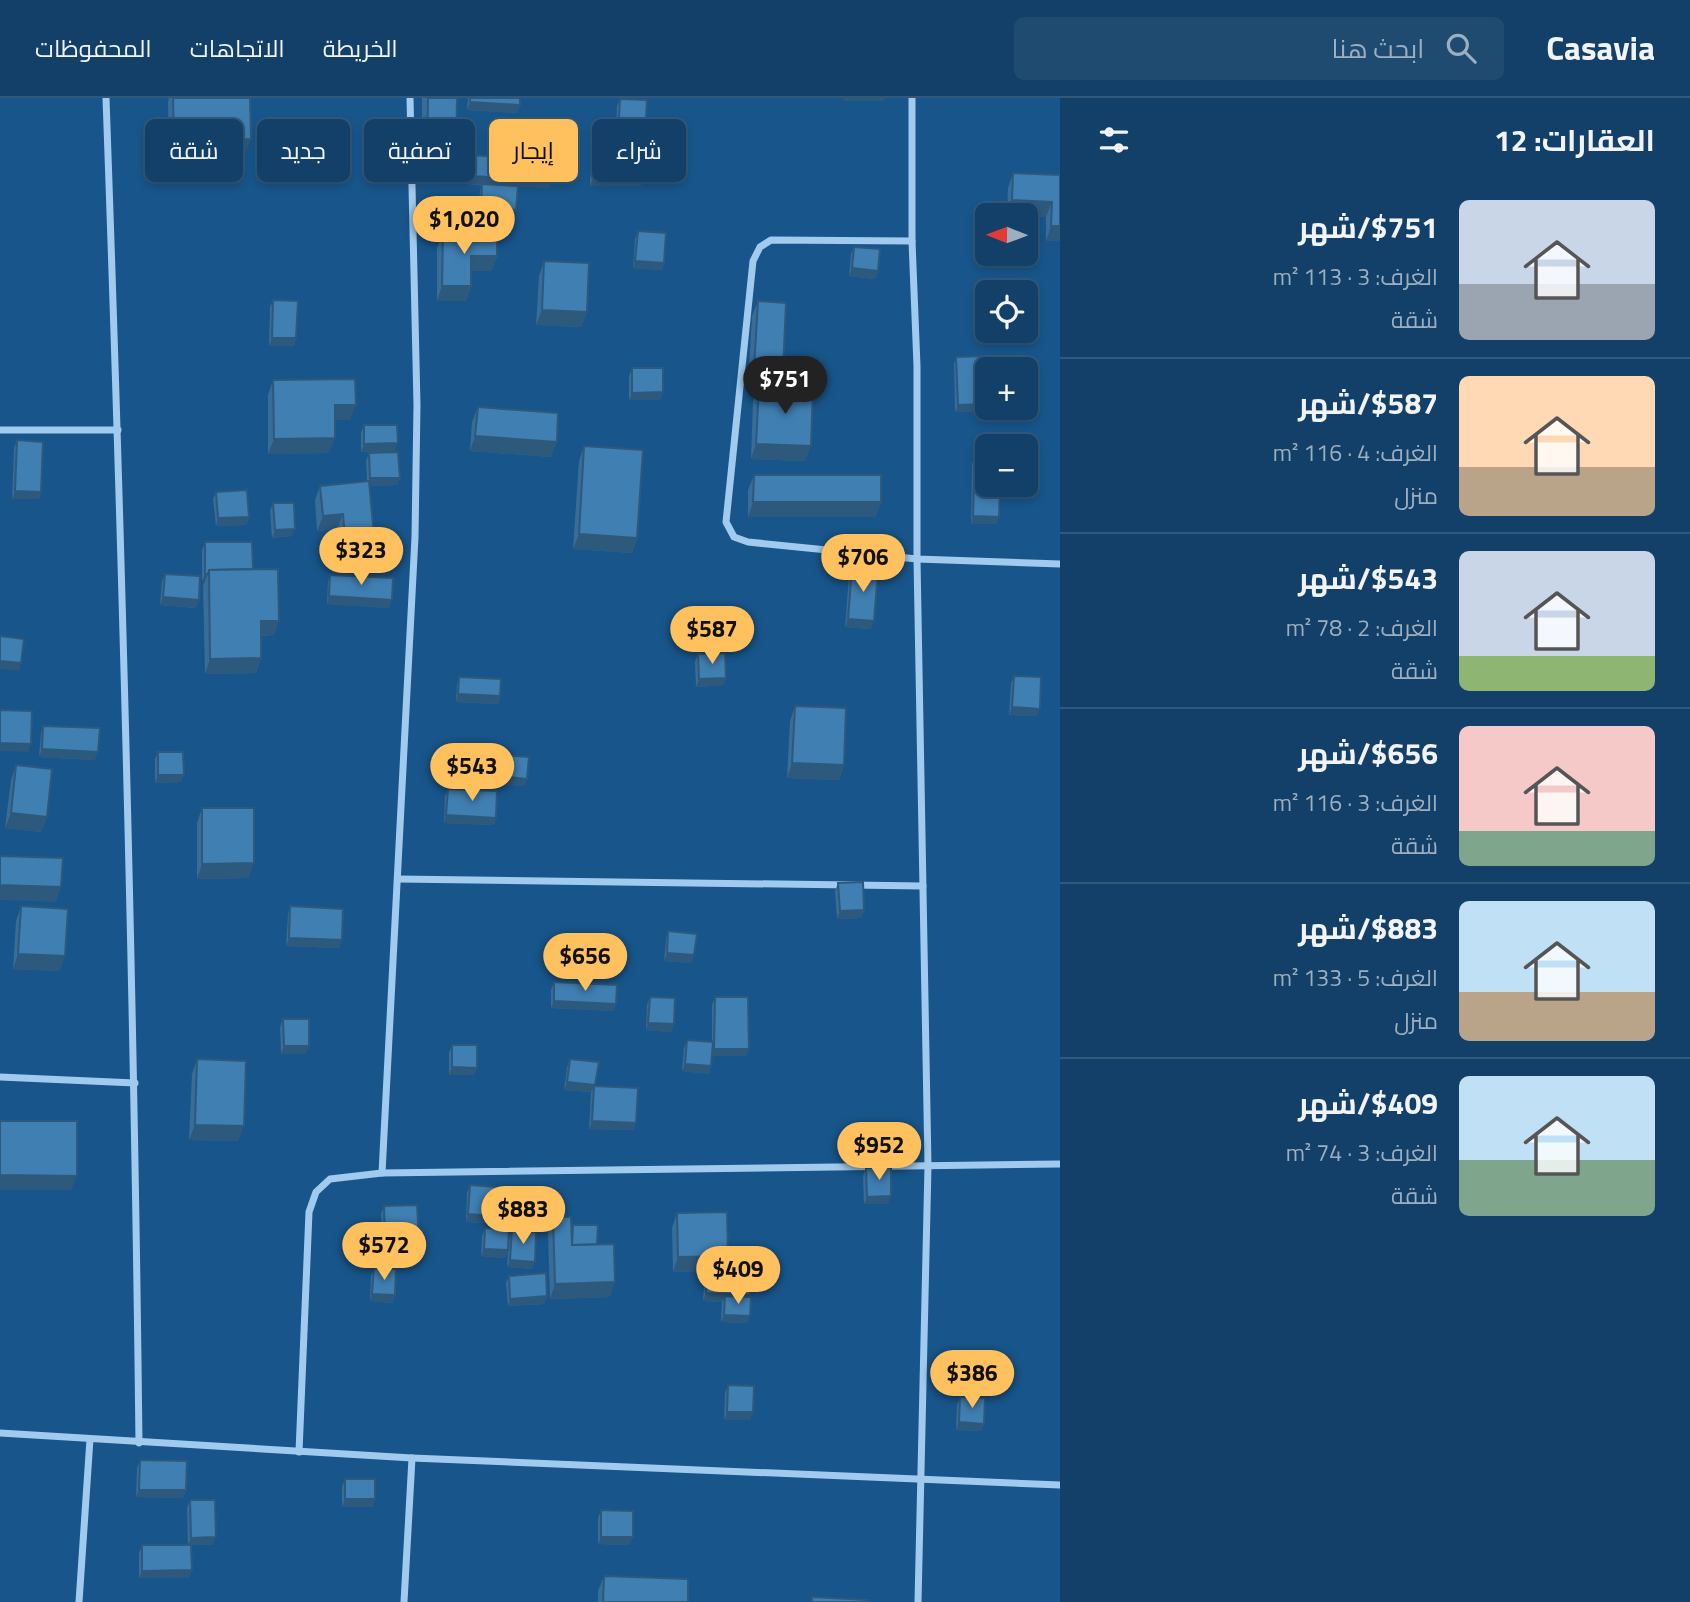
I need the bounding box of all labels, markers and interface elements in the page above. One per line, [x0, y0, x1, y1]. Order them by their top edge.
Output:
search box [1014, 17, 1504, 80]
text: Casavia [1546, 23, 1655, 73]
text: ابحث هنا [1332, 29, 1424, 68]
icon: search [1442, 29, 1480, 67]
text: المحفوظات [35, 30, 152, 66]
text: الاتجاهات [190, 30, 285, 66]
text: الخريطة [323, 30, 398, 66]
text: العقارات: 12 [1494, 117, 1655, 163]
chip: شقة [145, 119, 243, 182]
chip: جديد [257, 119, 350, 182]
chip: تصفية [364, 119, 475, 182]
chip: إيجار [489, 119, 578, 182]
chip: شراء [592, 119, 686, 182]
icon: filters [1095, 121, 1133, 159]
pin: $1,020 [407, 197, 521, 256]
text: $1,020 [429, 201, 499, 236]
north arrow [975, 203, 1038, 266]
map controls [975, 203, 1038, 497]
text: $751/شهر [1298, 204, 1438, 250]
icon: home [1515, 228, 1599, 312]
text: الغرف: 3 · 113 m² [1273, 259, 1438, 294]
button: locate [975, 280, 1038, 343]
text: شقة [1391, 302, 1438, 337]
pin: $751 [744, 356, 826, 416]
button: + [975, 357, 1038, 420]
text: $751 [759, 361, 811, 396]
text: $587/شهر [1298, 380, 1438, 426]
icon: home [1515, 404, 1599, 488]
button: − [975, 434, 1038, 497]
text: الغرف: 4 · 116 m² [1273, 435, 1438, 470]
text: منزل [1394, 478, 1438, 513]
pin: $323 [320, 528, 402, 587]
text: $323 [335, 532, 387, 567]
pin: $706 [822, 534, 904, 594]
text: $706 [837, 539, 889, 574]
text: $543/شهر [1298, 555, 1438, 601]
icon: home [1515, 579, 1599, 663]
pin: $587 [671, 606, 753, 666]
text: الغرف: 2 · 78 m² [1286, 610, 1438, 645]
text: $587 [686, 611, 738, 646]
text: شقة [1391, 653, 1438, 688]
text: $656/شهر [1298, 730, 1438, 776]
pin: $543 [431, 744, 513, 803]
text: $543 [446, 748, 498, 783]
icon: home [1515, 754, 1599, 838]
text: الغرف: 3 · 116 m² [1273, 785, 1438, 820]
text: شقة [1391, 828, 1438, 863]
text: $883/شهر [1298, 905, 1438, 951]
icon: home [1515, 929, 1599, 1013]
pin: $656 [544, 934, 626, 993]
text: $656 [559, 938, 611, 973]
text: الغرف: 5 · 133 m² [1273, 960, 1438, 995]
text: منزل [1394, 1003, 1438, 1038]
text: $409/شهر [1298, 1080, 1438, 1126]
icon: home [1515, 1104, 1599, 1188]
pin: $952 [838, 1122, 920, 1182]
text: $952 [853, 1127, 905, 1162]
text: الغرف: 3 · 74 m² [1286, 1135, 1438, 1170]
text: شقة [1391, 1178, 1438, 1213]
pin: $883 [482, 1186, 564, 1246]
text: $883 [497, 1191, 549, 1226]
pin: $572 [343, 1222, 425, 1282]
text: $572 [358, 1227, 410, 1262]
pin: $409 [697, 1246, 779, 1306]
text: $409 [712, 1251, 764, 1286]
pin: $386 [931, 1350, 1013, 1410]
text: $386 [946, 1355, 998, 1390]

